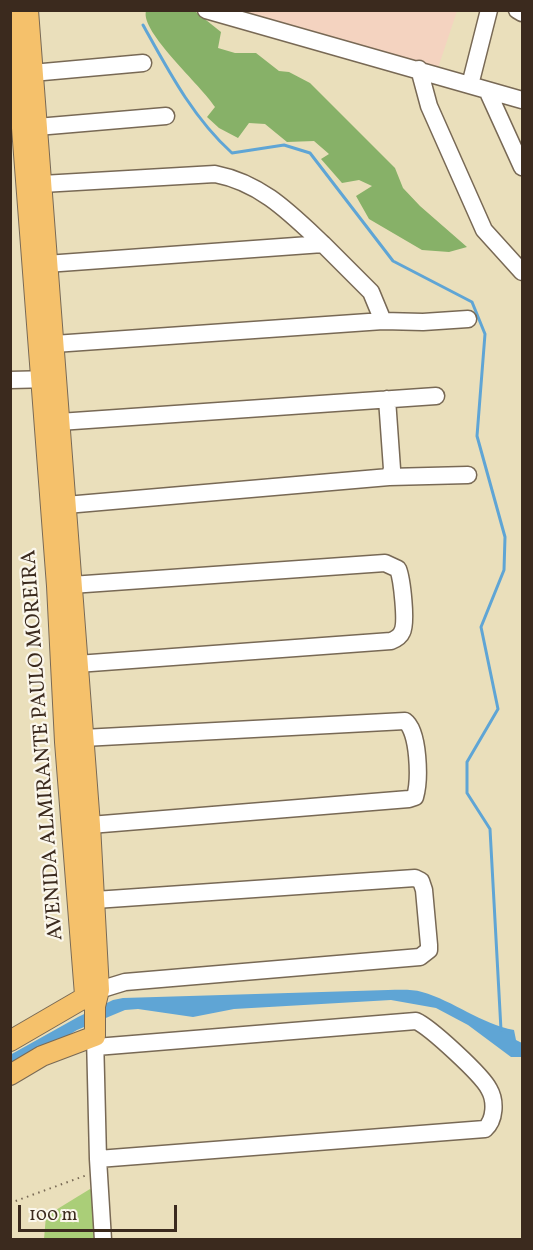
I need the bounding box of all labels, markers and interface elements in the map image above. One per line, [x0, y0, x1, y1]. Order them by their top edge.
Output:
street label: AVENIDA ALMIRANTE PAULO MOREIRA [18, 549, 70, 941]
scale bar [21, 1193, 180, 1231]
text: 100 m [29, 1203, 78, 1228]

